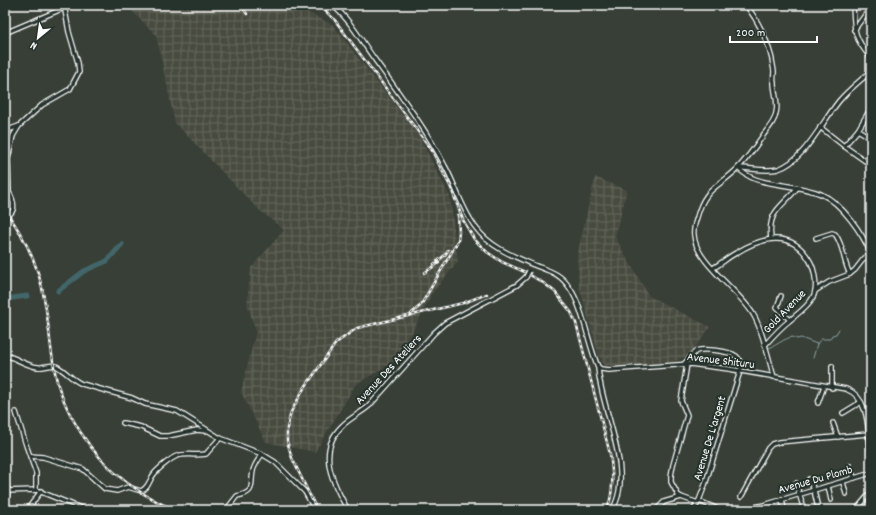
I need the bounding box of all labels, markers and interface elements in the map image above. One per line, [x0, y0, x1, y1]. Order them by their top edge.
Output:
north arrow [18, 18, 58, 58]
scale bar [730, 18, 817, 44]
text: 200 m [736, 25, 765, 42]
text: N [27, 36, 40, 53]
street label: Gold Avenue [760, 286, 810, 338]
street label: Avenue Des Ateliers [352, 331, 426, 409]
street label: Avenue Shituru [686, 349, 755, 374]
street label: Avenue De L'argent [689, 393, 732, 483]
street label: Avenue Du Plomb [776, 462, 855, 499]

